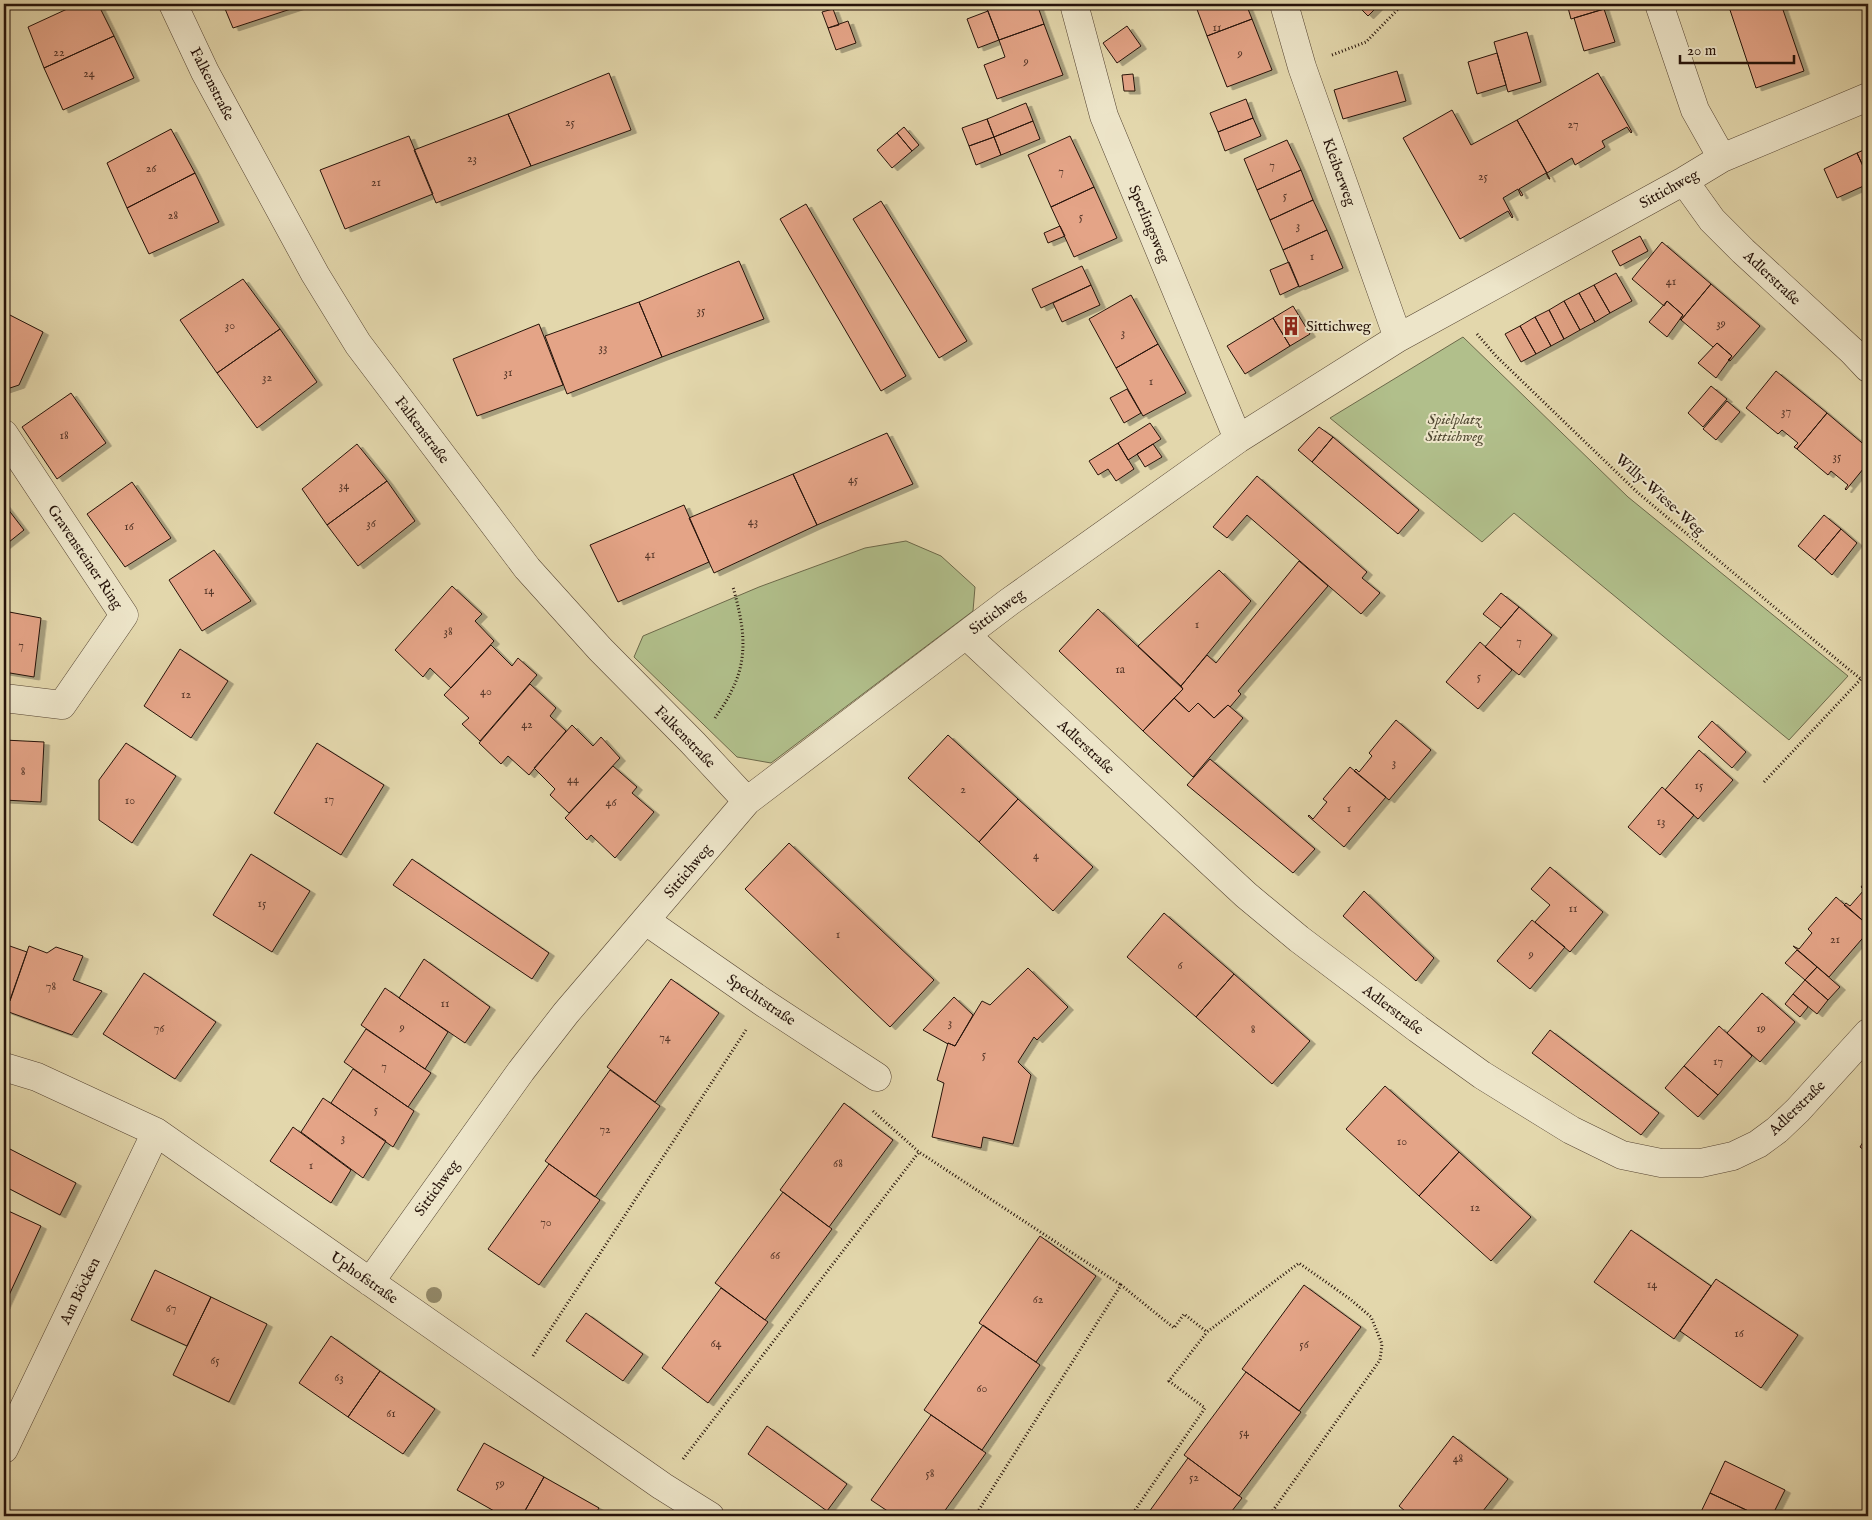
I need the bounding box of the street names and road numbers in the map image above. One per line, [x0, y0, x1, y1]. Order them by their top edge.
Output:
street label: Falkenstraße [185, 44, 239, 124]
street label: Kleiberweg [1318, 135, 1360, 209]
street label: Sittichweg [1636, 165, 1703, 213]
street label: Sperlingsweg [1124, 182, 1174, 267]
street label: Adlerstraße [1739, 246, 1805, 309]
street label: Falkenstraße [390, 392, 454, 468]
street label: Willy-Wiese-Weg [1611, 450, 1709, 541]
street label: Gravensteiner Ring [43, 501, 127, 613]
street label: Sittichweg [965, 584, 1029, 639]
street label: Falkenstraße [650, 702, 720, 772]
street label: Adlerstraße [1053, 715, 1119, 778]
street label: Sittichweg [660, 839, 717, 902]
street label: Spechtstraße [723, 970, 799, 1030]
street label: Adlerstraße [1358, 980, 1427, 1039]
street label: Adlerstraße [1764, 1076, 1829, 1140]
street label: Sittichweg [410, 1155, 464, 1220]
street label: Uphofstraße [326, 1248, 402, 1308]
street label: Am Böcken [55, 1254, 104, 1329]

